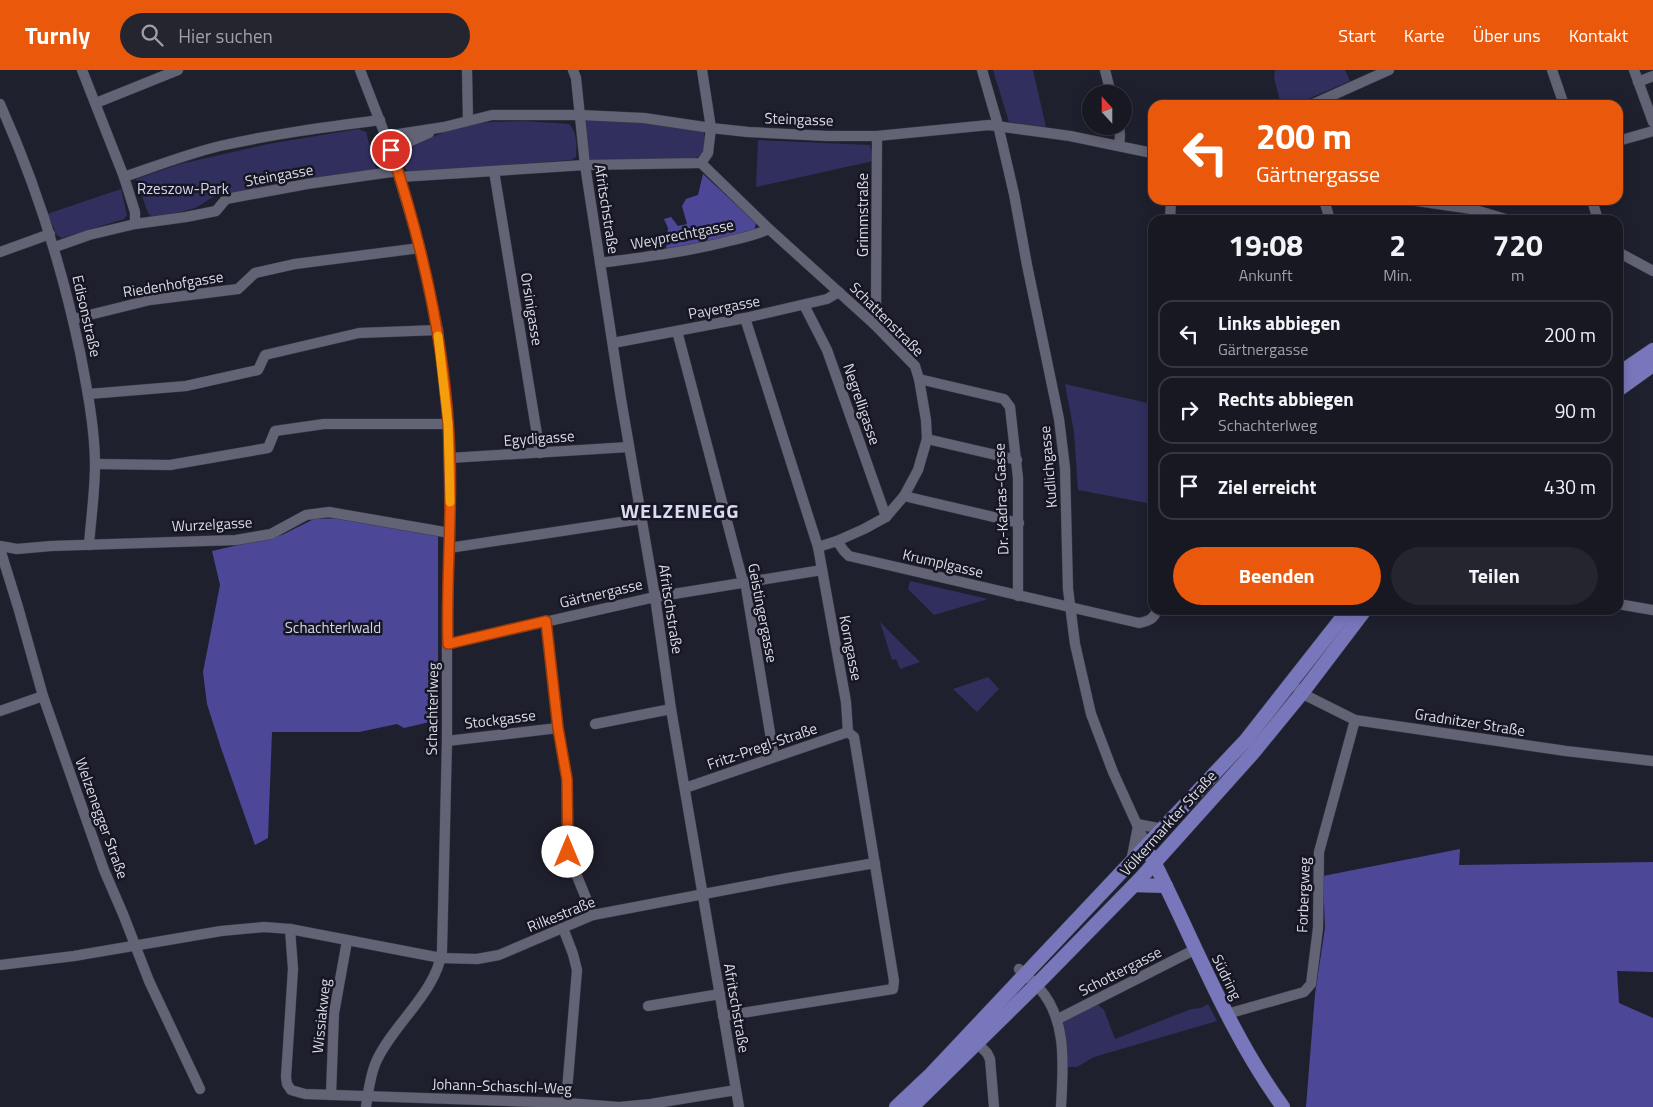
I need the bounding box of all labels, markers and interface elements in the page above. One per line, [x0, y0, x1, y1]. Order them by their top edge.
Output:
search box [120, 13, 470, 58]
text: Turnly [25, 17, 90, 53]
icon: search [138, 21, 166, 49]
text: Hier suchen [178, 21, 273, 50]
text: Start [1338, 22, 1376, 49]
text: Karte [1404, 22, 1445, 49]
text: Über uns [1473, 22, 1541, 49]
text: Kontakt [1569, 22, 1628, 49]
north arrow [1082, 85, 1132, 135]
map controls [1082, 85, 1132, 135]
street label: Steingasse [764, 106, 834, 132]
text: 200 m [1256, 109, 1352, 163]
icon: left [1173, 120, 1238, 185]
pin [370, 129, 412, 171]
icon: arrive [377, 136, 405, 164]
text: Gärtnergasse [1256, 157, 1380, 191]
street label: Steingasse [243, 158, 315, 192]
street label: Afritschstraße [589, 163, 625, 255]
street label: Grimmstraße [851, 173, 874, 257]
park label: Rzeszow-Park [137, 177, 229, 200]
street label: Weyprechtgasse [628, 213, 736, 255]
text: 19:08 [1228, 222, 1303, 268]
text: 2 [1389, 222, 1406, 268]
text: 720 [1492, 222, 1543, 268]
text: Ankunft [1239, 263, 1293, 287]
text: Min. [1383, 263, 1412, 287]
text: m [1511, 263, 1524, 287]
street label: Riedenhofgasse [121, 265, 225, 303]
street label: Orsinigasse [515, 271, 549, 347]
street label: Edisonstraße [66, 273, 108, 359]
street label: Schattenstraße [844, 276, 930, 362]
street label: Payergasse [686, 289, 762, 325]
text: Links abbiegen [1218, 308, 1341, 337]
icon: left [1175, 320, 1203, 348]
text: 200 m [1544, 320, 1596, 349]
text: Gärtnergasse [1218, 337, 1308, 361]
street label: Negrelligasse [837, 360, 887, 448]
text: Rechts abbiegen [1218, 384, 1354, 413]
icon: right [1175, 396, 1203, 424]
text: 90 m [1555, 396, 1596, 425]
text: Schachterlweg [1218, 413, 1317, 437]
street label: Egydigasse [503, 424, 575, 452]
street label: Kudlichgasse [1033, 425, 1063, 509]
street label: Dr.-Kadras-Gasse [988, 443, 1014, 555]
icon: arrive [1175, 472, 1203, 500]
text: Ziel erreicht [1218, 472, 1316, 501]
text: 430 m [1544, 472, 1596, 501]
district label: WELZENEGG [620, 495, 740, 526]
street label: Wurzelgasse [171, 510, 253, 538]
street label: Krumplgasse [900, 543, 986, 583]
button: Beenden [1173, 547, 1381, 605]
button: Teilen [1391, 547, 1598, 605]
street label: Geistingergasse [742, 561, 784, 665]
street label: Afritschstraße [653, 563, 689, 655]
street label: Gärtnergasse [557, 572, 645, 614]
street label: Korngasse [833, 613, 869, 683]
park label: Schachterlwald [285, 616, 381, 639]
street label: Schachterlweg [420, 662, 444, 756]
street label: Gradnitzer Straße [1413, 702, 1527, 742]
street label: Stockgasse [463, 703, 537, 735]
street label: Fritz-Pregl-Straße [704, 716, 820, 776]
street label: Welzenegger Straße [69, 754, 135, 882]
street label: Völkermarkter Straße [1114, 765, 1222, 881]
position arrow [541, 825, 593, 877]
street label: Forbergweg [1290, 857, 1316, 933]
street label: Rilkestraße [523, 890, 599, 938]
street label: Schottergasse [1074, 940, 1166, 1002]
street label: Südring [1206, 950, 1248, 1004]
street label: Afritschstraße [718, 962, 756, 1054]
street label: Wissiakweg [306, 977, 336, 1055]
street label: Johann-Schaschl-Weg [432, 1072, 573, 1100]

